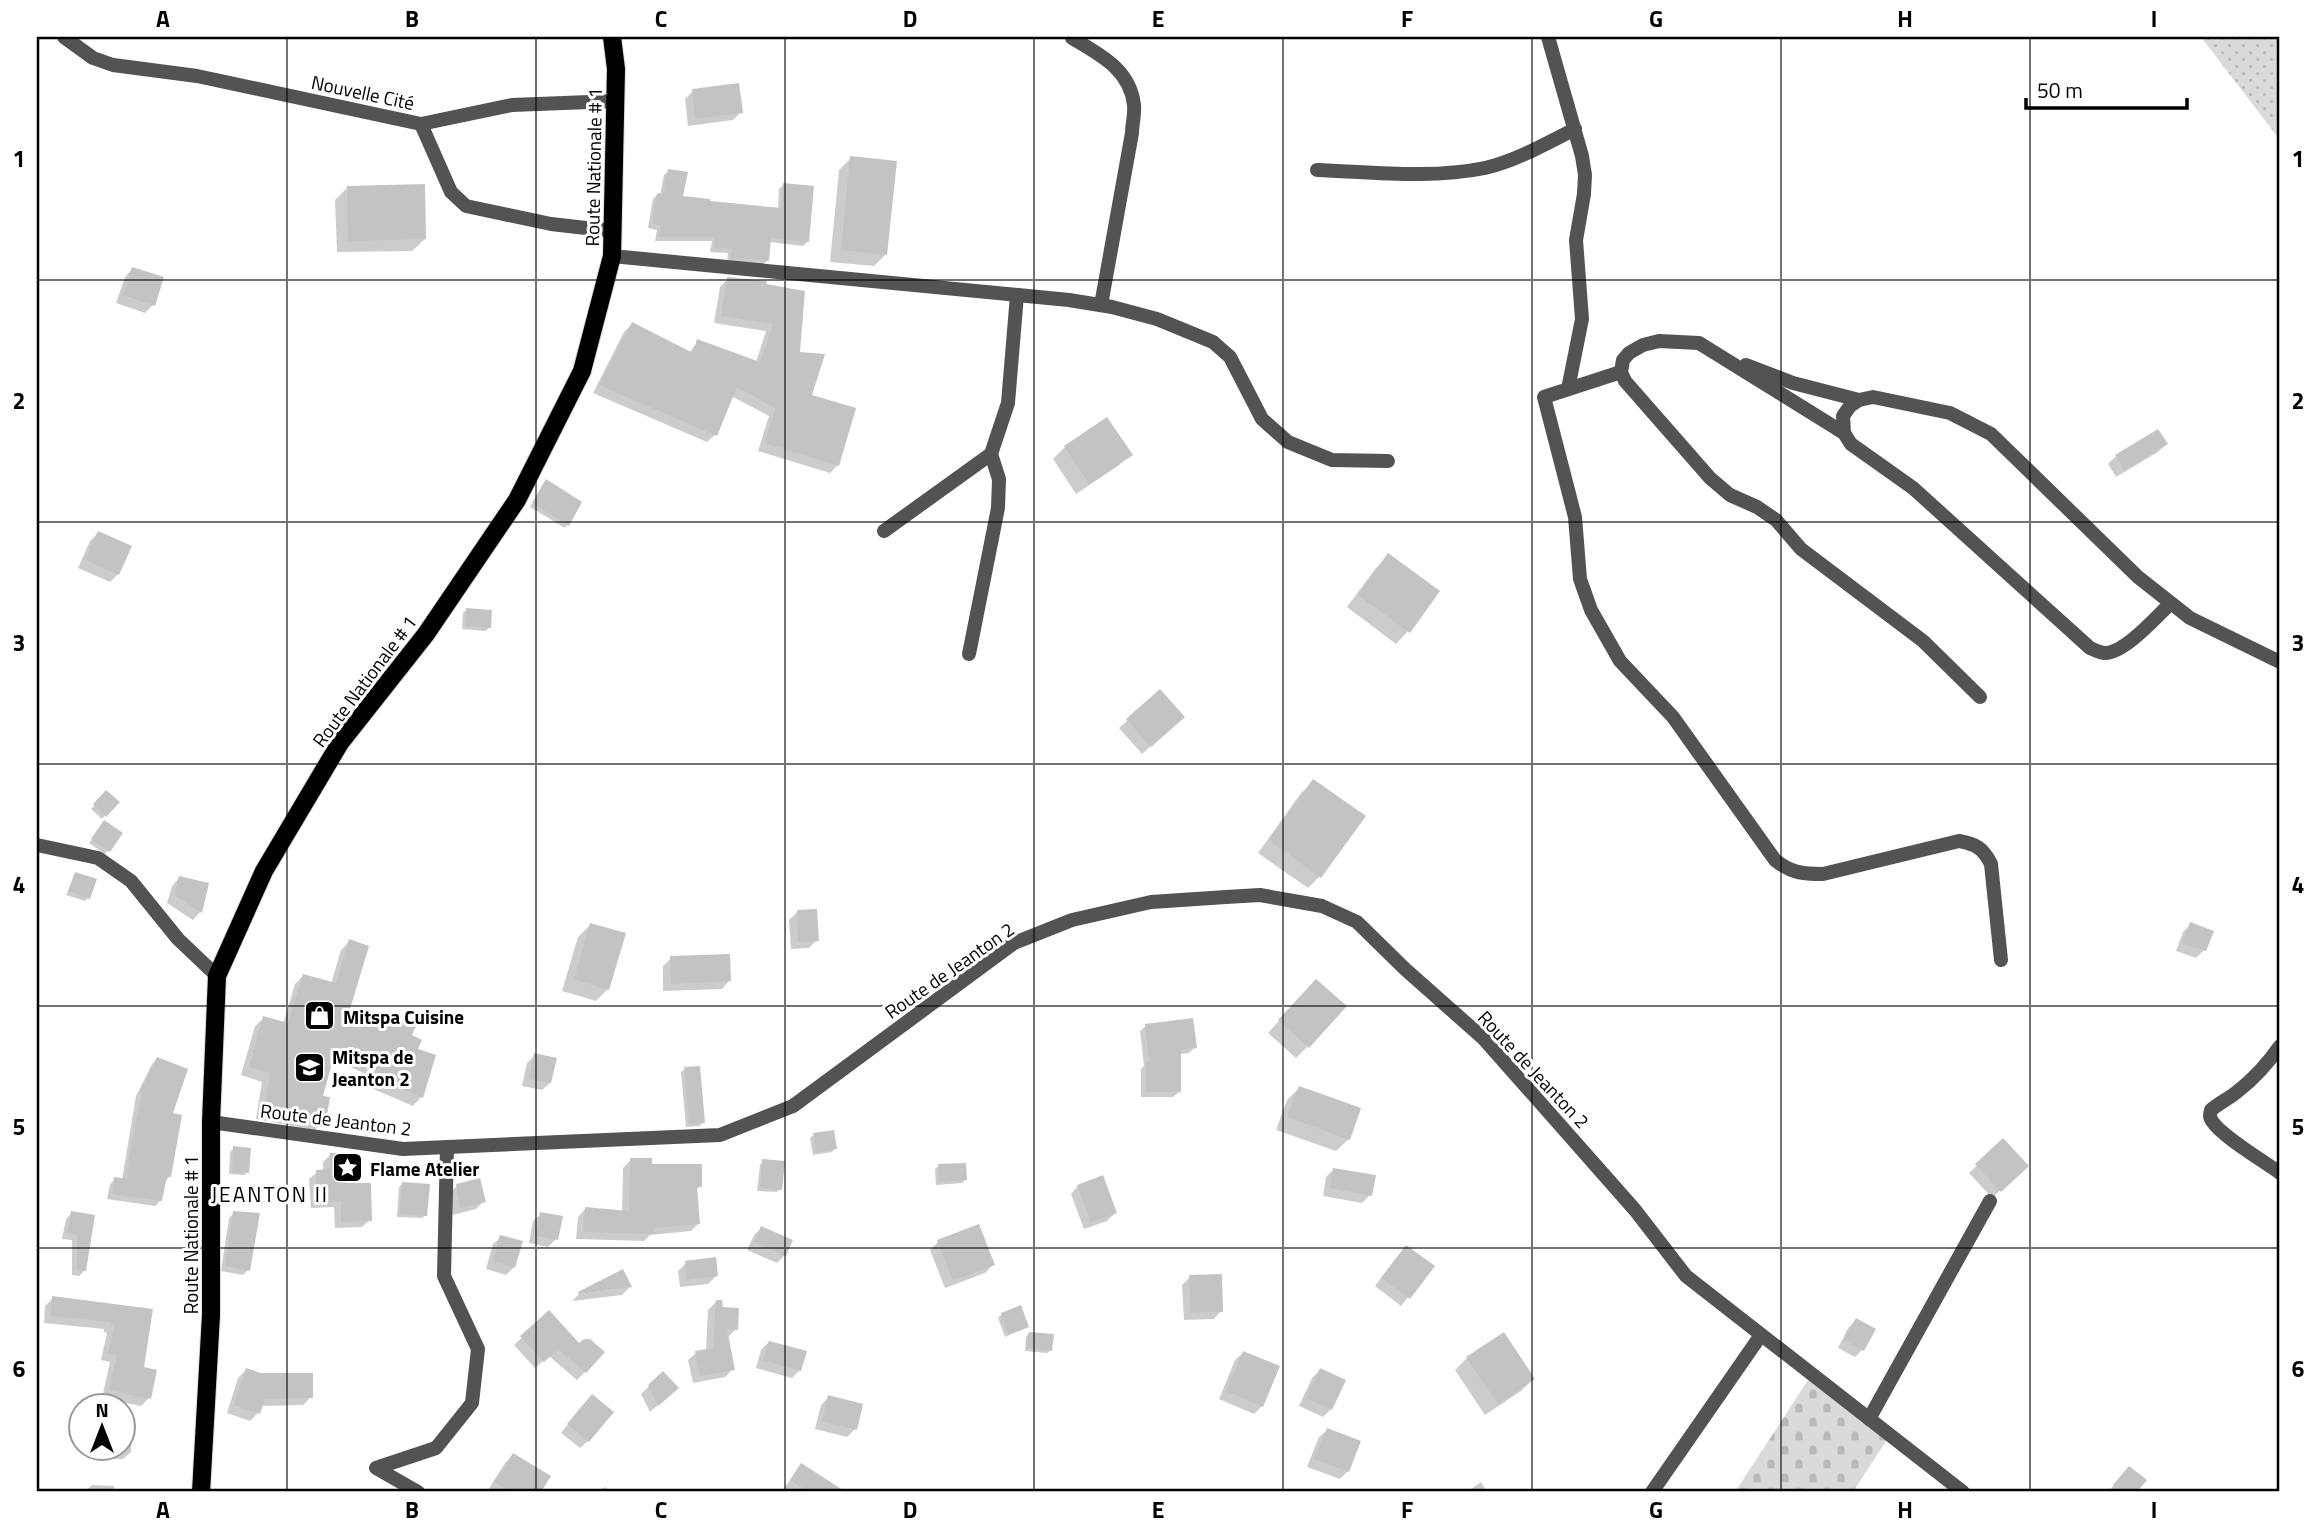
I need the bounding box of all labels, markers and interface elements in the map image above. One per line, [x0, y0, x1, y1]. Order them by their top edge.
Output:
text: A [156, 1, 170, 36]
text: B [405, 1, 419, 36]
text: C [655, 1, 667, 36]
text: D [903, 1, 917, 36]
text: E [1152, 1, 1164, 36]
text: F [1401, 1, 1413, 36]
text: G [1649, 1, 1663, 36]
text: H [1897, 1, 1913, 36]
text: I [2151, 1, 2157, 36]
scale bar [2026, 66, 2188, 110]
street label: Nouvelle Cité [309, 67, 417, 117]
text: 50 m [2037, 74, 2083, 106]
street label: Route Nationale # 1 [577, 87, 609, 247]
text: 1 [13, 141, 25, 176]
text: 1 [2292, 141, 2304, 176]
text: 2 [13, 383, 25, 418]
text: 2 [2292, 383, 2304, 418]
street label: Route Nationale # 1 [305, 609, 423, 753]
text: 3 [13, 625, 25, 660]
text: 3 [2292, 625, 2304, 660]
text: 4 [13, 867, 25, 902]
text: 4 [2292, 867, 2304, 902]
street label: Route de Jeanton 2 [878, 914, 1020, 1026]
shop icon: Mitspa Cuisine [303, 999, 337, 1033]
place label: Mitspa Cuisine [343, 1002, 464, 1031]
street label: Route de Jeanton 2 [1471, 1003, 1597, 1135]
place label: Mitspa de Jeanton 2 [332, 1042, 414, 1093]
school or university icon: Mitspa de Jeanton 2 [292, 1050, 326, 1084]
street label: Route de Jeanton 2 [259, 1095, 413, 1143]
text: 5 [13, 1109, 25, 1144]
text: 5 [2292, 1109, 2304, 1144]
place icon: Flame Atelier [330, 1151, 364, 1185]
place label: Flame Atelier [370, 1154, 479, 1183]
street label: Route Nationale # 1 [176, 1156, 205, 1314]
district label: JEANTON II [211, 1178, 329, 1210]
text: 6 [13, 1351, 26, 1386]
text: 6 [2292, 1351, 2305, 1386]
north arrow [66, 1392, 136, 1462]
text: N [95, 1395, 109, 1424]
text: A [156, 1492, 170, 1527]
text: B [405, 1492, 419, 1527]
text: C [655, 1492, 667, 1527]
text: D [903, 1492, 917, 1527]
text: E [1152, 1492, 1164, 1527]
text: F [1401, 1492, 1413, 1527]
text: G [1649, 1492, 1663, 1527]
text: H [1897, 1492, 1913, 1527]
text: I [2151, 1492, 2157, 1527]

